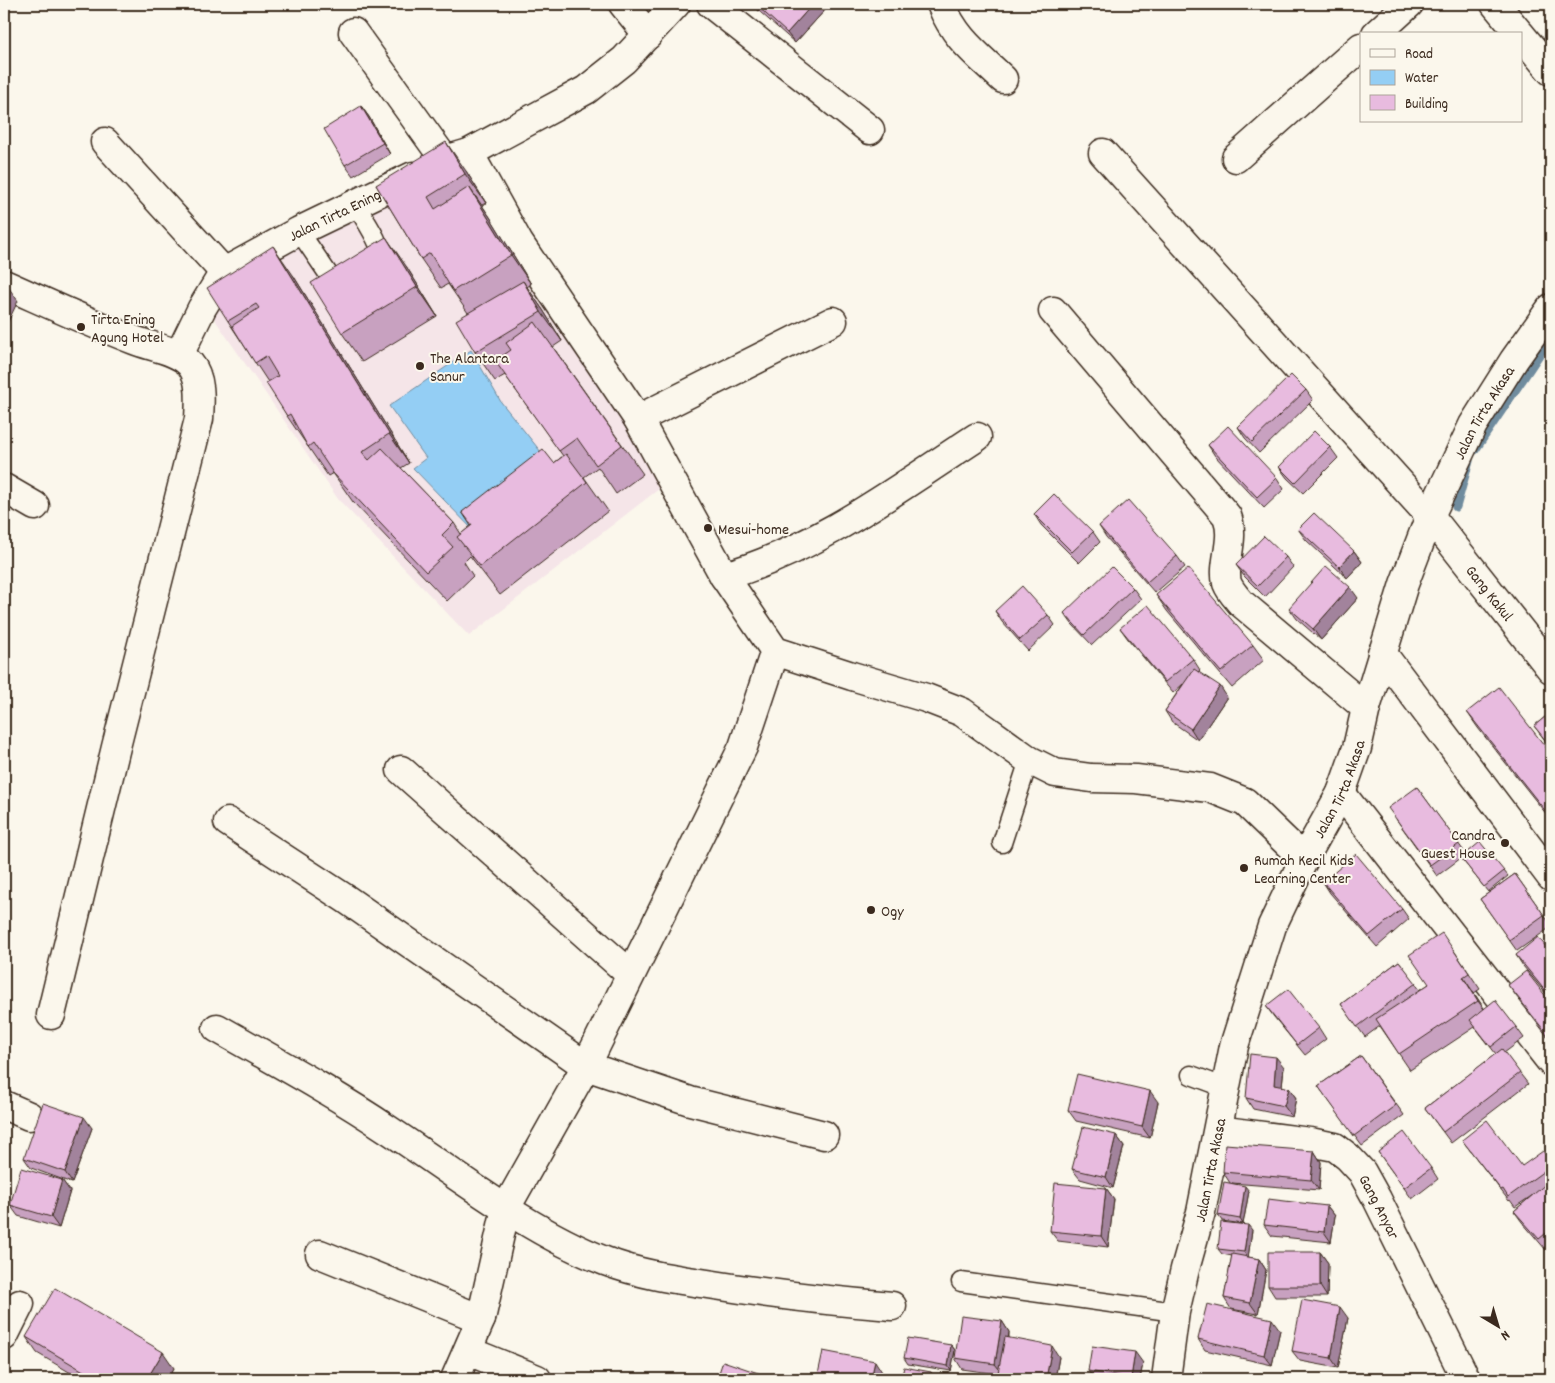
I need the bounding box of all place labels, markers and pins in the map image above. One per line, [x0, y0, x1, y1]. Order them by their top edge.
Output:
place label: Tirta Ening Agung Hotel [91, 309, 164, 350]
marker: Tirta Ening Agung Hotel [75, 321, 87, 333]
place label: The Alantara Sanur [430, 348, 509, 389]
marker: The Alantara Sanur [414, 360, 426, 372]
place label: Mesui-home [718, 519, 789, 542]
marker: Mesui-home [702, 522, 714, 534]
place label: Candra Guest House [1421, 825, 1495, 866]
marker: Candra Guest House [1499, 837, 1511, 849]
place label: Rumah Kecil Kids Learning Center [1254, 850, 1354, 891]
marker: Rumah Kecil Kids Learning Center [1238, 862, 1250, 874]
place label: Ogy [881, 901, 904, 924]
marker: Ogy [865, 904, 877, 916]

